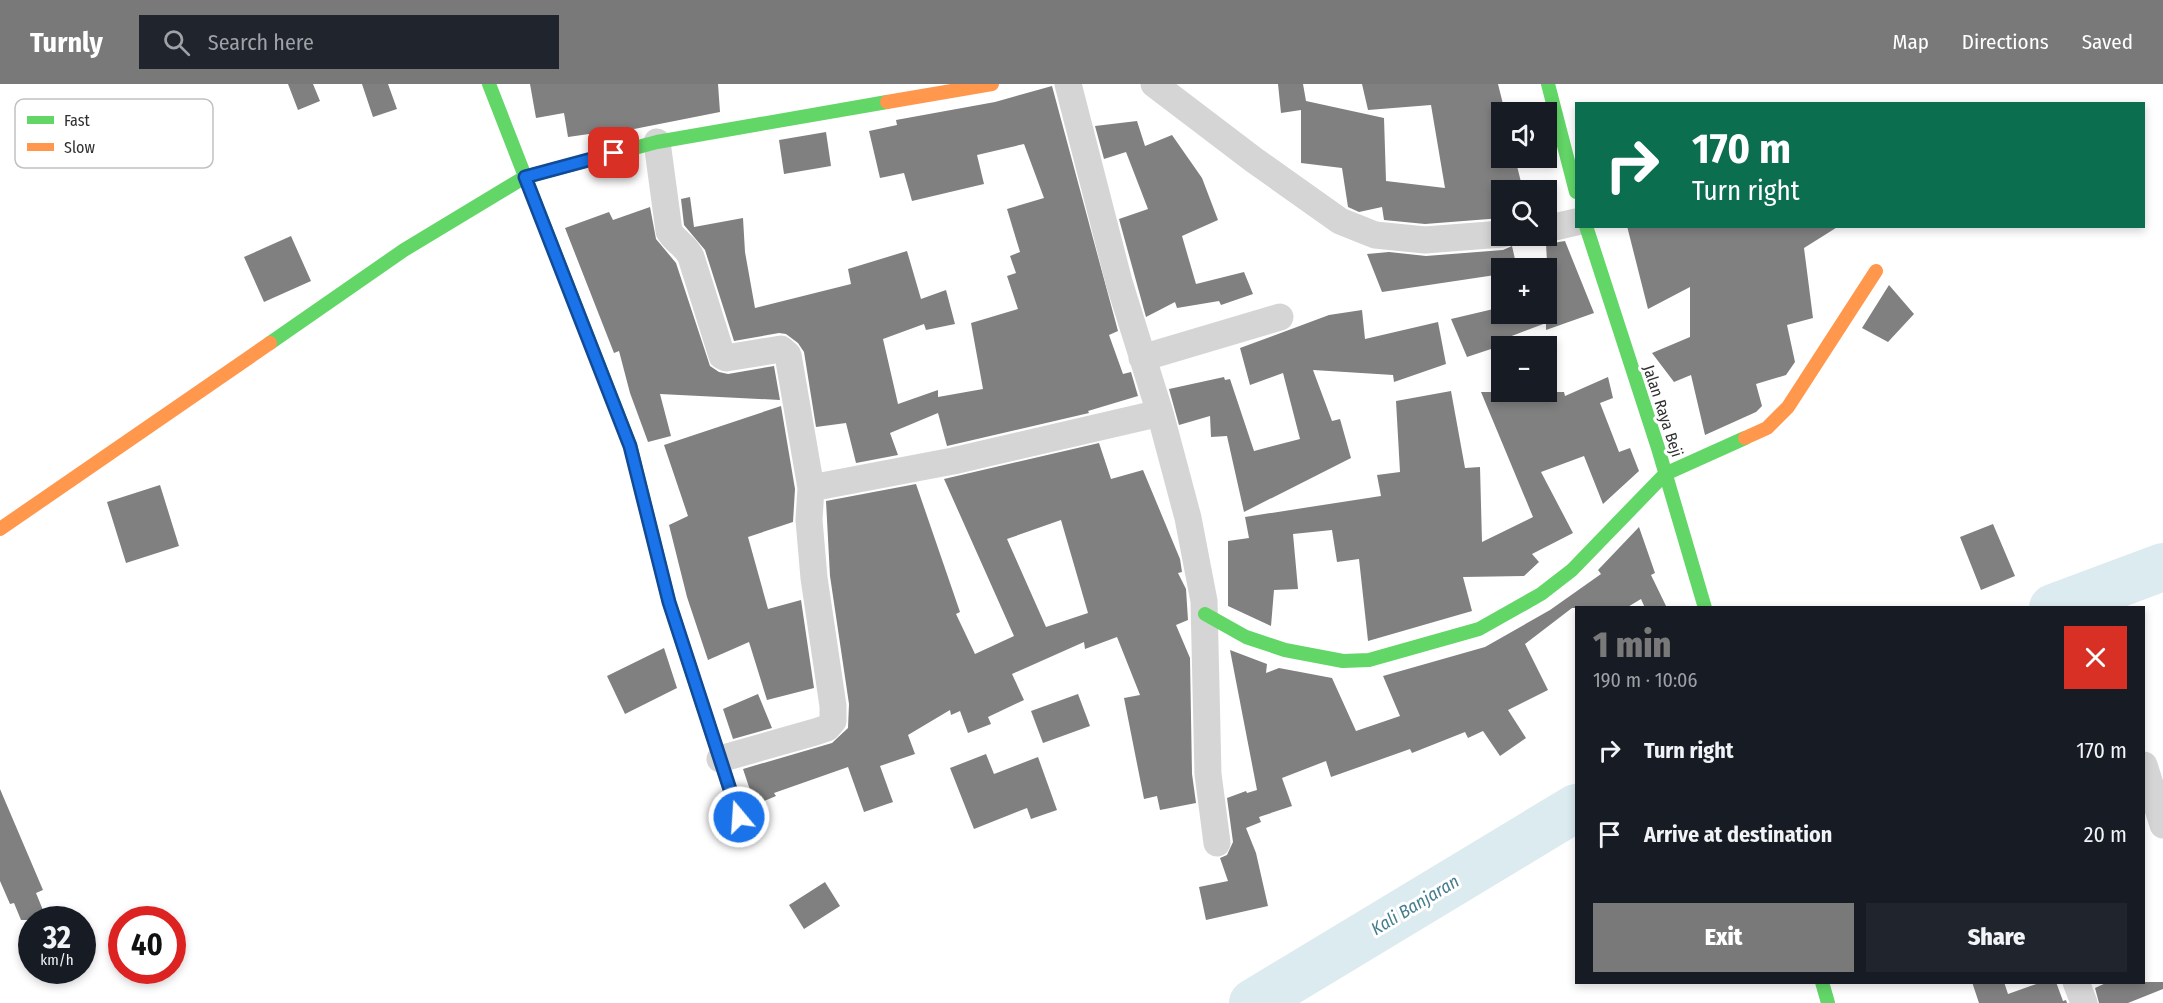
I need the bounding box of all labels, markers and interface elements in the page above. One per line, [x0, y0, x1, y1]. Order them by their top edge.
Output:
search box [139, 15, 559, 69]
text: Turnly [30, 26, 103, 59]
icon: search [160, 26, 193, 59]
text: Search here [208, 29, 314, 56]
text: Map [1892, 29, 1929, 55]
text: Directions [1962, 29, 2049, 55]
text: Saved [2082, 29, 2133, 55]
legend [15, 99, 213, 168]
map controls [1491, 102, 1557, 402]
button: sound [1491, 102, 1557, 168]
text: Fast [64, 111, 91, 130]
text: 170 m [1692, 124, 1791, 174]
icon: right [1593, 126, 1671, 204]
pin [588, 127, 639, 178]
icon: arrive [597, 136, 630, 169]
text: Slow [64, 138, 95, 157]
text: Turn right [1692, 175, 1800, 207]
button: search [1491, 180, 1557, 246]
button: + [1491, 258, 1557, 324]
button: − [1491, 336, 1557, 402]
street label: Jalan Raya Beji [1639, 363, 1687, 459]
text: 1 min [1593, 623, 1671, 667]
button: close [2064, 626, 2127, 689]
text: 190 m · 10:06 [1593, 668, 1697, 692]
icon: right [1593, 734, 1626, 767]
text: Turn right [1644, 737, 1733, 764]
text: 170 m [2076, 737, 2127, 764]
position arrow [707, 785, 771, 849]
icon: arrive [1593, 818, 1626, 851]
text: Arrive at destination [1644, 821, 1832, 848]
text: 20 m [2084, 821, 2127, 848]
water label: Kali Banjaran [1367, 870, 1463, 940]
button: Exit [1593, 903, 1854, 972]
button: Share [1866, 903, 2127, 972]
speed limit sign: 40 [108, 906, 186, 984]
text: 32 [43, 920, 71, 956]
text: km/h [40, 951, 74, 969]

